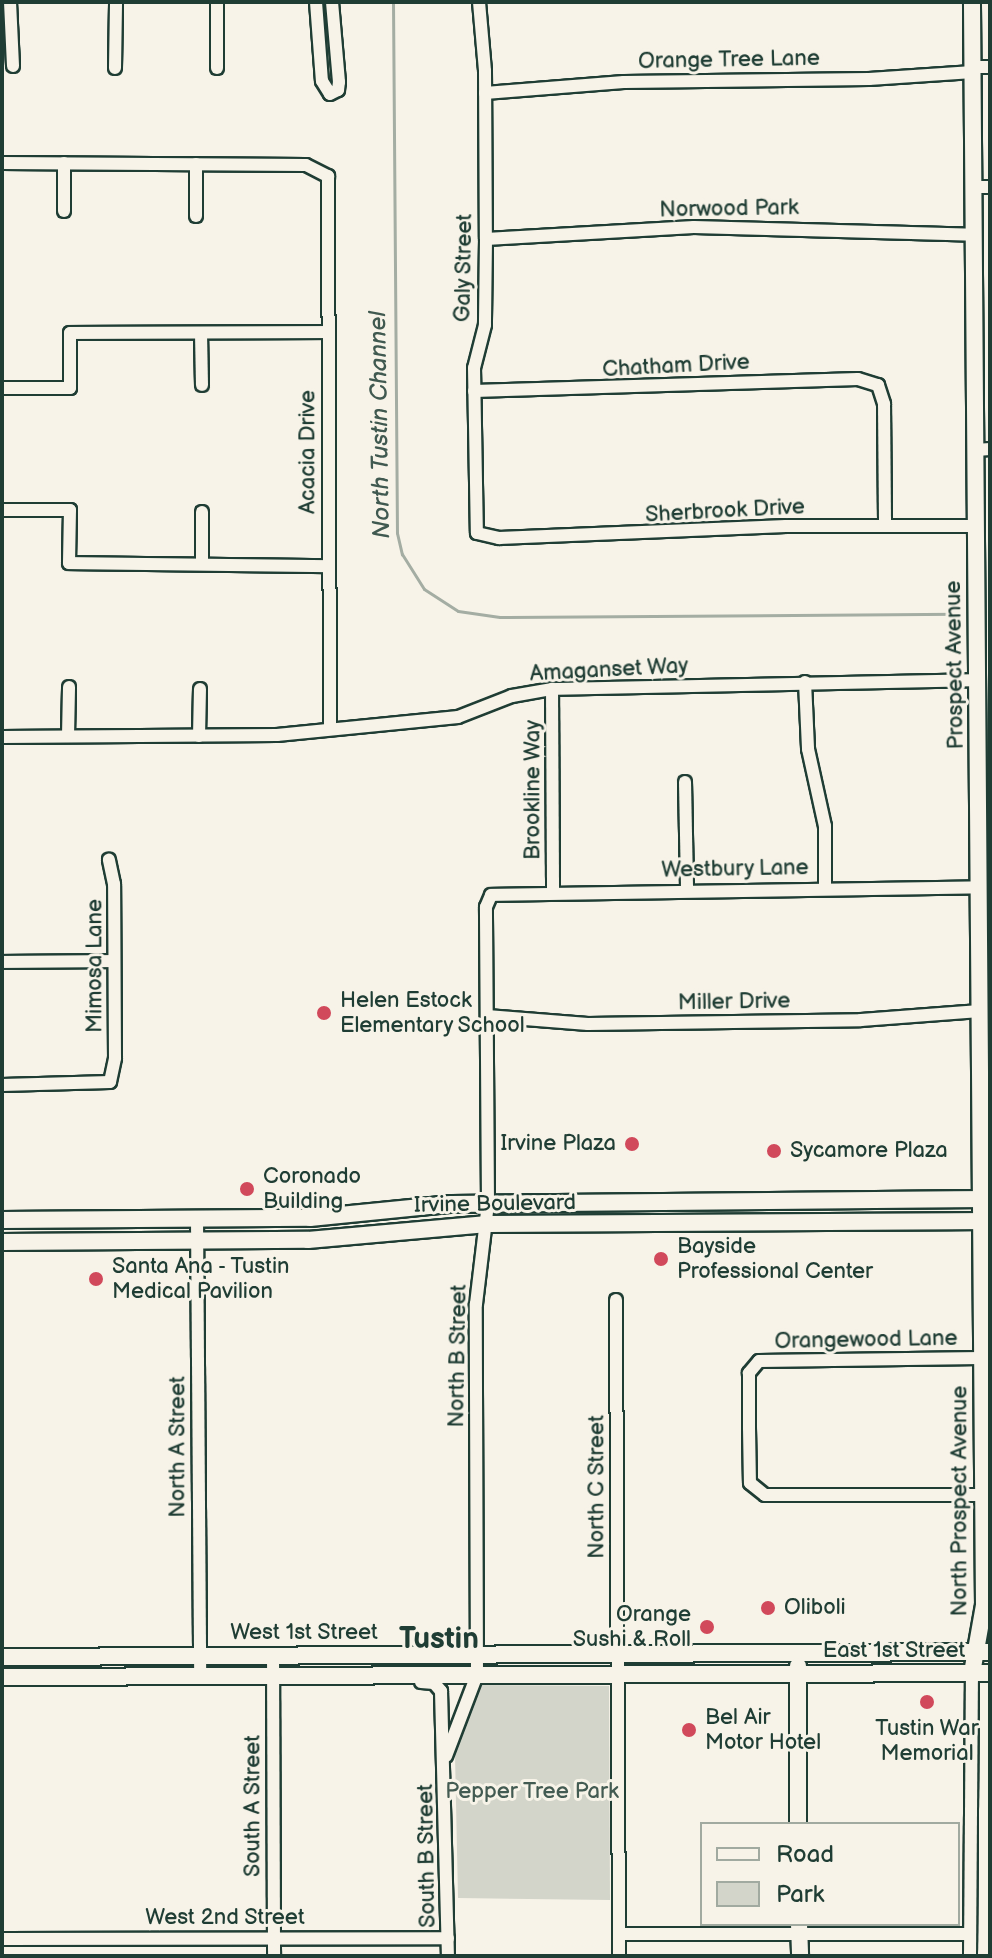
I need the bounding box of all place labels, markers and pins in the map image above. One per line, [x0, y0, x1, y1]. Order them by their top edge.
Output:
place label: Helen Estock Elementary School [340, 987, 526, 1038]
marker: Helen Estock Elementary School [315, 1004, 333, 1022]
place label: Irvine Plaza [500, 1131, 616, 1157]
marker: Irvine Plaza [623, 1135, 641, 1153]
place label: Sycamore Plaza [790, 1138, 948, 1164]
marker: Sycamore Plaza [765, 1142, 783, 1160]
place label: Coronado Building [263, 1163, 361, 1214]
marker: Coronado Building [238, 1180, 256, 1198]
place label: Bayside Professional Center [677, 1233, 873, 1284]
marker: Bayside Professional Center [652, 1250, 670, 1268]
place label: Santa Ana - Tustin Medical Pavilion [112, 1253, 292, 1304]
marker: Santa Ana - Tustin Medical Pavilion [87, 1270, 105, 1288]
place label: Oliboli [784, 1595, 846, 1621]
marker: Oliboli [759, 1599, 777, 1617]
place label: Orange Sushi & Roll [573, 1601, 691, 1652]
marker: Orange Sushi & Roll [698, 1618, 716, 1636]
marker: Tustin War Memorial [918, 1693, 936, 1711]
place label: Bel Air Motor Hotel [705, 1704, 821, 1756]
place label: Tustin War Memorial [875, 1715, 979, 1766]
marker: Bel Air Motor Hotel [680, 1721, 698, 1739]

